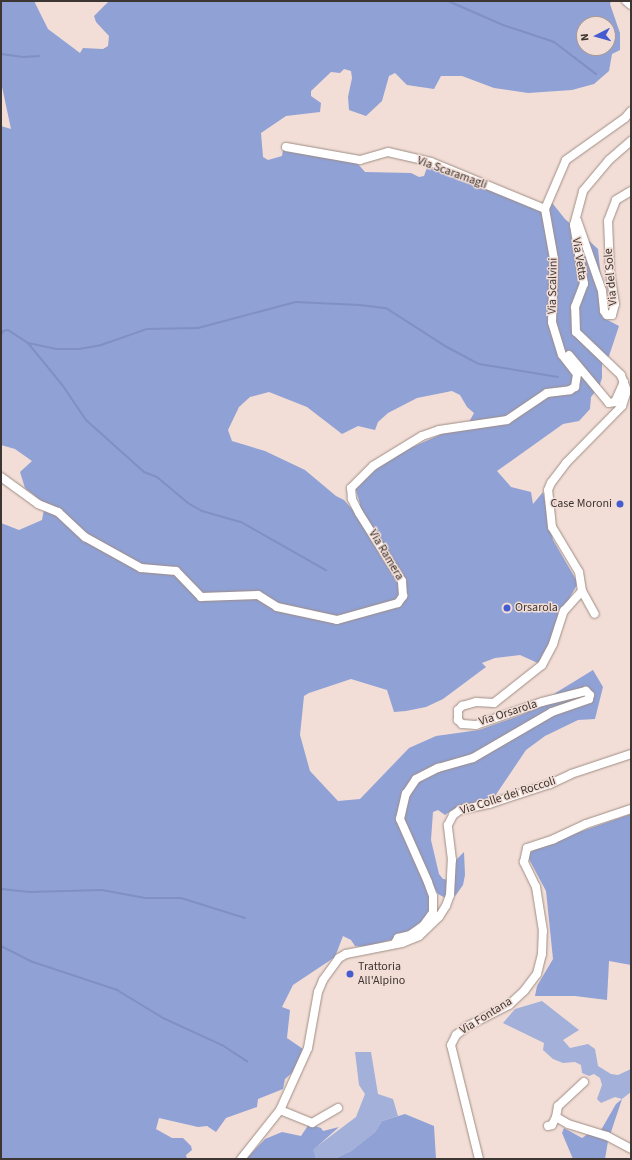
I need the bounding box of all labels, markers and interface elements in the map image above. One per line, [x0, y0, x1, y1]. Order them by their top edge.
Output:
north arrow [576, 16, 616, 56]
text: N [577, 33, 592, 42]
street label: Via Scaramagli [415, 154, 489, 192]
street label: Via Vetta [569, 237, 589, 281]
street label: Via del Sole [601, 248, 621, 306]
street label: Via Scalvini [545, 258, 561, 314]
place label: Case Moroni [550, 497, 612, 511]
marker: Case Moroni [615, 499, 625, 509]
street label: Via Ramera [365, 527, 407, 583]
place label: Orsarola [515, 601, 558, 615]
marker: Orsarola [502, 603, 512, 613]
street label: Via Orsarola [477, 697, 539, 729]
street label: Via Colle dei Roccoli [458, 774, 558, 818]
place label: Trattoria All'Alpino [358, 960, 405, 988]
marker: Trattoria All'Alpino [345, 969, 355, 979]
street label: Via Fontana [457, 994, 515, 1038]

